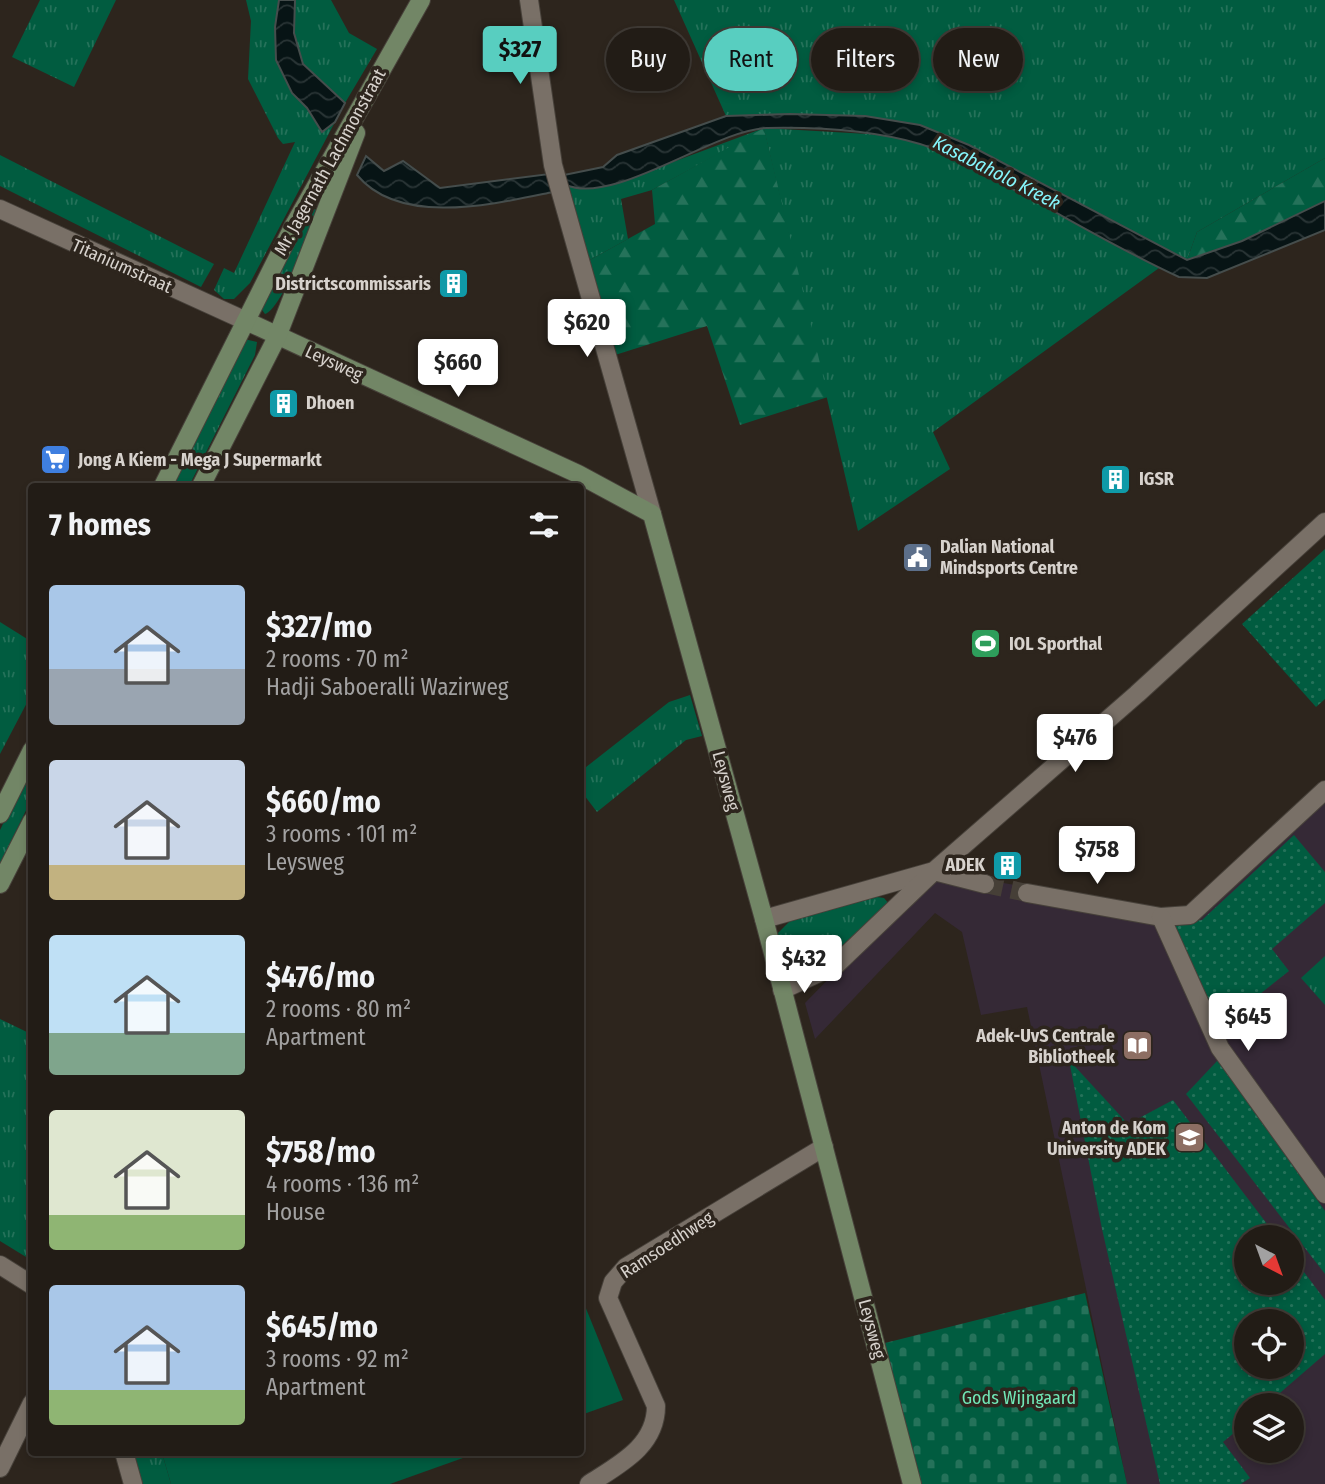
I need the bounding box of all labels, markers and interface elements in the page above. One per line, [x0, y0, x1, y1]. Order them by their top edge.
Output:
pin: $327 [479, 27, 561, 86]
chip: Buy [606, 28, 690, 91]
chip: Rent [704, 28, 797, 91]
chip: Filters [811, 28, 919, 91]
chip: New [933, 28, 1023, 91]
text: $327 [499, 35, 541, 63]
street label: Mr. Jagernath Lachmonstraat [270, 65, 391, 259]
water label: Kasabaholo Kreek [929, 130, 1064, 214]
street label: Titaniumstraat [68, 234, 176, 298]
building icon: Districtscommissaris [437, 267, 471, 301]
place label: Districtscommissaris [275, 273, 431, 295]
pin: $620 [546, 300, 628, 359]
text: $620 [564, 308, 610, 336]
street label: Leysweg [302, 340, 367, 386]
pin: $660 [417, 340, 499, 399]
text: $660 [434, 348, 482, 376]
building icon: Dhoen [266, 386, 300, 420]
place label: Dhoen [306, 392, 354, 414]
supermarket icon: Jong A Kiem - Mega J Supermarkt [38, 443, 72, 477]
place label: Jong A Kiem - Mega J Supermarkt [77, 449, 323, 471]
building icon: IGSR [1099, 462, 1133, 496]
place label: IGSR [1139, 468, 1175, 490]
icon: filters [525, 506, 563, 544]
text: 7 homes [49, 507, 151, 543]
place label: Dalian National Mindsports Centre [940, 536, 1078, 579]
public building icon: Dalian National Mindsports Centre [900, 540, 934, 574]
text: $327/mo [266, 609, 372, 645]
icon: home [105, 613, 189, 697]
sports icon: IOL Sporthal [969, 627, 1003, 661]
place label: IOL Sporthal [1009, 633, 1102, 655]
text: 2 rooms · 70 m² [266, 645, 409, 673]
text: Hadji Saboeralli Wazirweg [266, 673, 509, 701]
pin: $476 [1034, 714, 1116, 774]
text: $476 [1053, 723, 1097, 751]
street label: Leysweg [707, 749, 745, 814]
text: $660/mo [266, 784, 381, 820]
icon: home [105, 788, 189, 872]
text: 3 rooms · 101 m² [266, 820, 417, 848]
pin: $758 [1056, 826, 1138, 886]
text: $758 [1075, 835, 1119, 863]
text: Leysweg [266, 848, 344, 876]
building icon: ADEK [991, 848, 1025, 882]
place label: ADEK [945, 854, 986, 876]
pin: $432 [763, 936, 845, 995]
text: $432 [782, 944, 826, 972]
text: $476/mo [266, 959, 375, 995]
icon: home [105, 963, 189, 1047]
pin: $645 [1207, 993, 1289, 1053]
text: 2 rooms · 80 m² [266, 995, 411, 1023]
text: $645 [1225, 1002, 1271, 1030]
text: Apartment [266, 1023, 366, 1051]
place label: Adek-UvS Centrale Bibliotheek [975, 1025, 1116, 1068]
library icon: Adek-UvS Centrale Bibliotheek [1121, 1029, 1155, 1063]
place label: Anton de Kom University ADEK [1047, 1117, 1167, 1160]
school or university icon: Anton de Kom University ADEK [1172, 1121, 1206, 1155]
text: $758/mo [266, 1134, 376, 1170]
icon: home [105, 1138, 189, 1222]
text: 4 rooms · 136 m² [266, 1170, 419, 1198]
text: House [266, 1198, 325, 1226]
street label: Ramsoedhweg [616, 1206, 718, 1283]
north arrow [1234, 1225, 1304, 1295]
map controls [1234, 1225, 1304, 1463]
street label: Leysweg [853, 1297, 891, 1362]
text: $645/mo [266, 1309, 378, 1345]
button: locate [1234, 1309, 1304, 1379]
icon: home [105, 1313, 189, 1397]
text: 3 rooms · 92 m² [266, 1345, 409, 1373]
text: Apartment [266, 1373, 366, 1401]
park label: Gods Wijngaard [962, 1387, 1076, 1409]
button: layers [1234, 1393, 1304, 1463]

